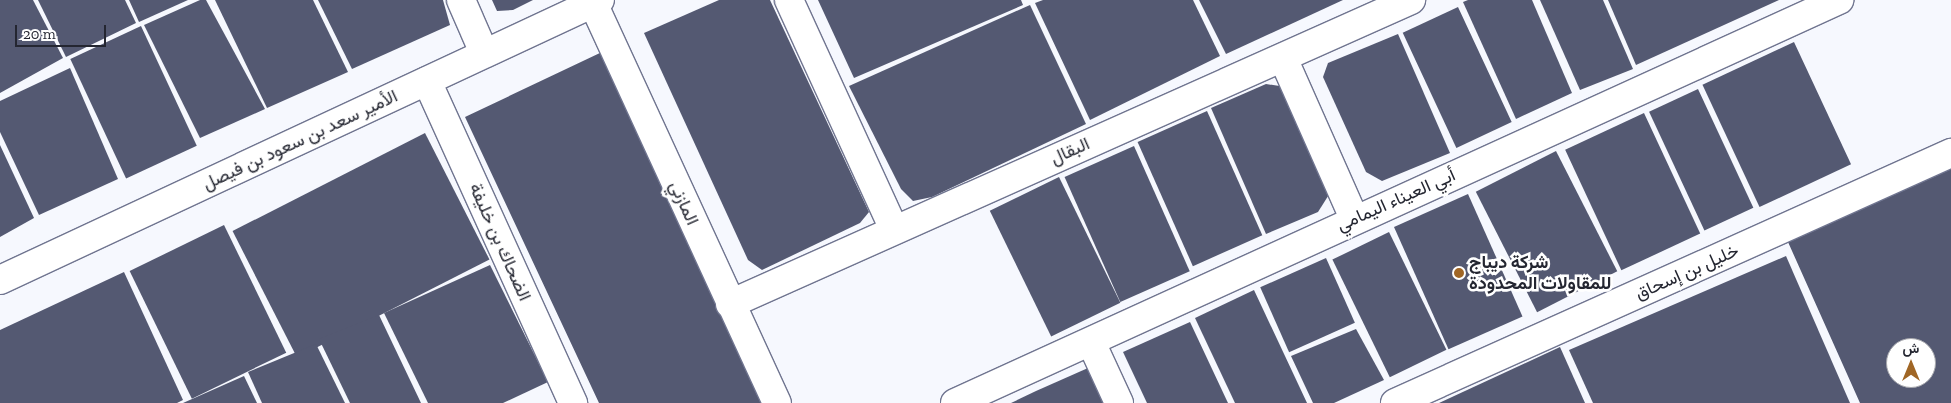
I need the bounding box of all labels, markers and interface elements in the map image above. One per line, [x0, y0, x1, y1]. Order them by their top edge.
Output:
scale bar [18, 15, 109, 47]
text: 20 m [23, 25, 56, 43]
street label: الأمير سعد بن سعود بن فيصل [199, 85, 401, 195]
street label: البقال [1047, 133, 1093, 169]
street label: أبي العيناء اليمامي [1333, 164, 1459, 236]
street label: المازني [665, 178, 703, 228]
street label: الضحاك بن خليفة [464, 180, 536, 304]
street label: خليل بن إسحاق [1632, 240, 1742, 304]
place label: شركة ديباج للمقاولات المحدودة [1469, 252, 1611, 294]
marker: شركة ديباج للمقاولات المحدودة [1453, 267, 1465, 279]
north arrow [1886, 338, 1936, 388]
text: ش [1903, 340, 1919, 357]

